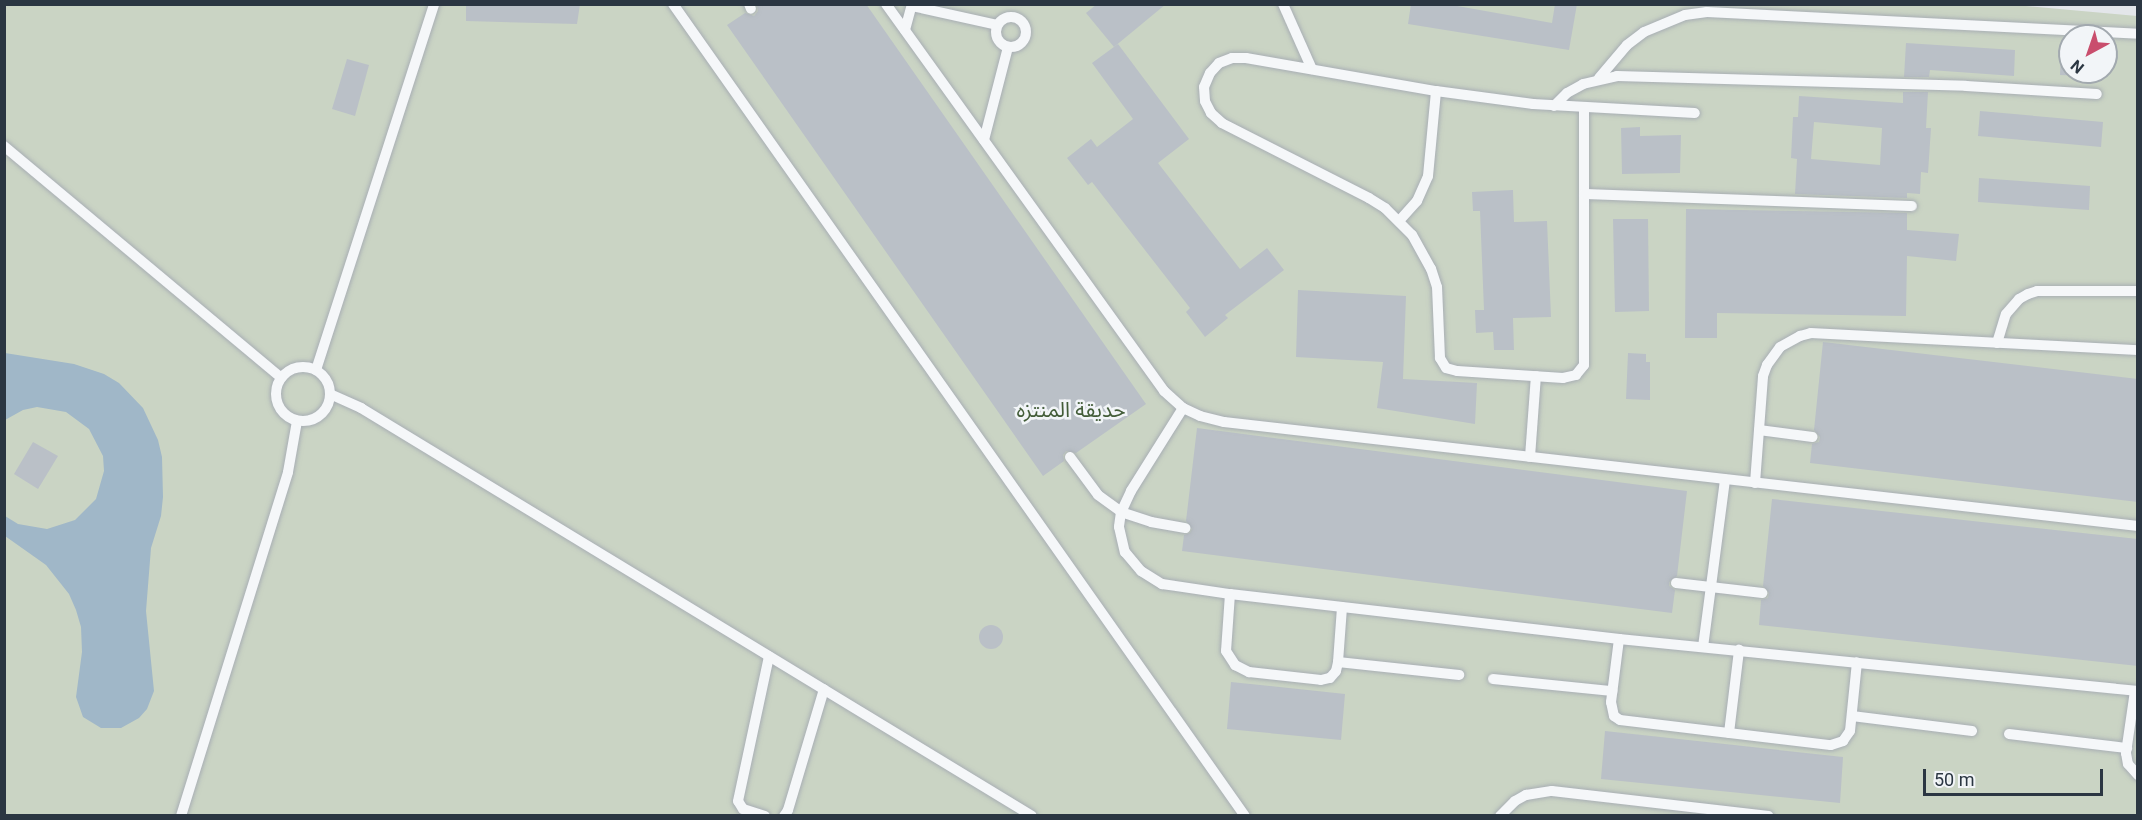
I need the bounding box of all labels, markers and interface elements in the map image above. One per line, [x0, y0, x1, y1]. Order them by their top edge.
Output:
north arrow [2058, 24, 2118, 84]
text: N [2067, 56, 2088, 78]
park label: حديقة المنتزه [1016, 397, 1126, 423]
scale bar [1926, 757, 2106, 795]
text: 50 m [1934, 769, 1974, 790]

